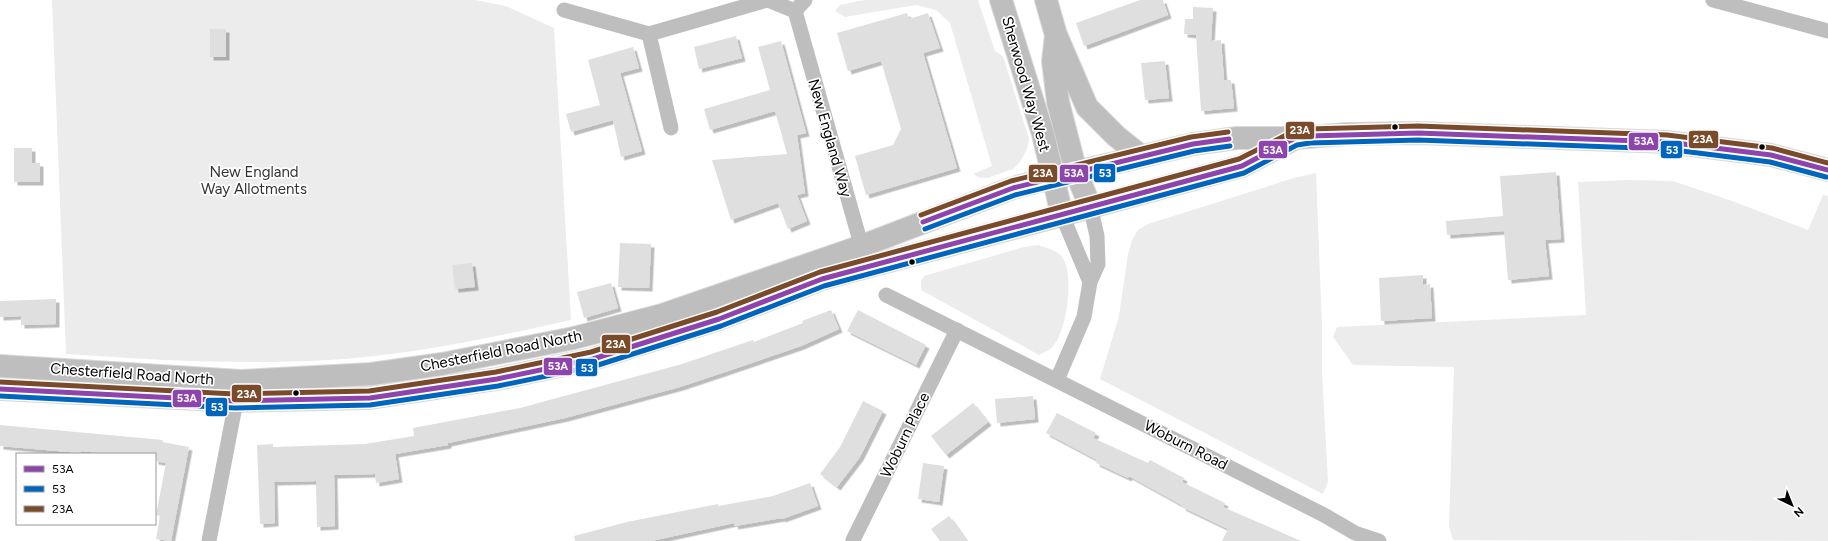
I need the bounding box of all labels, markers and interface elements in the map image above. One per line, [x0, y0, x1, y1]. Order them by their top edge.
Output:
street label: Sherwood Way West [998, 14, 1054, 154]
street label: New England Way [805, 77, 856, 199]
line badge: 23A [1285, 121, 1315, 140]
unlabelled marker [1390, 122, 1400, 132]
text: 23A [1290, 124, 1310, 137]
line badge: 23A [1688, 130, 1719, 149]
line badge: 53A [1628, 132, 1659, 151]
text: 23A [1693, 133, 1713, 146]
text: 53A [1634, 135, 1654, 148]
line badge: 53A [1258, 140, 1288, 159]
line badge: 53 [1660, 140, 1683, 159]
unlabelled marker [1757, 142, 1767, 152]
text: 53A [1263, 144, 1283, 157]
text: 53 [1666, 144, 1678, 157]
park label: New England Way Allotments [201, 163, 307, 198]
line badge: 53 [1093, 163, 1116, 183]
line badge: 23A [1028, 164, 1058, 183]
line badge: 53A [1059, 164, 1089, 183]
text: 23A [1033, 167, 1053, 180]
text: 53A [1064, 167, 1084, 180]
text: 53 [1099, 167, 1111, 180]
unlabelled marker [907, 257, 917, 267]
street label: Chesterfield Road North [419, 327, 583, 375]
line badge: 23A [601, 334, 631, 354]
text: 23A [606, 338, 626, 351]
line badge: 53A [543, 357, 573, 376]
line badge: 53 [575, 358, 598, 377]
street label: Chesterfield Road North [50, 359, 214, 389]
text: 53A [548, 360, 568, 373]
text: 53 [581, 362, 593, 375]
line badge: 23A [231, 384, 262, 403]
text: 23A [237, 388, 257, 401]
unlabelled marker [291, 388, 301, 398]
line badge: 53A [172, 389, 202, 408]
street label: Woburn Place [877, 389, 933, 481]
text: 53A [177, 392, 197, 405]
line badge: 53 [205, 397, 228, 417]
text: 53 [211, 401, 223, 414]
street label: Woburn Road [1141, 416, 1231, 474]
legend [16, 453, 156, 525]
text: 53A [52, 462, 74, 476]
text: 53 [52, 482, 65, 496]
north arrow [1772, 485, 1812, 525]
text: 23A [52, 502, 73, 516]
text: N [1791, 504, 1806, 520]

